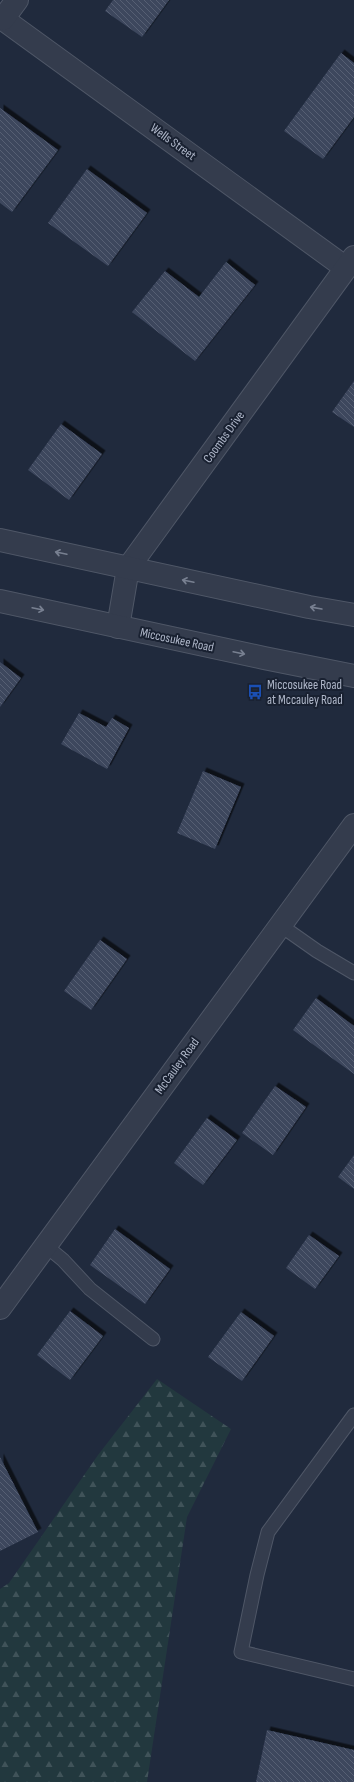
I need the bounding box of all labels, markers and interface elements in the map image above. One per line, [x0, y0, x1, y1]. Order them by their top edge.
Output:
street label: Wells Street [147, 120, 199, 164]
street label: Coombs Drive [200, 408, 248, 466]
one-way arrow [55, 549, 68, 557]
one-way arrow [182, 577, 195, 585]
one-way arrow [310, 604, 323, 612]
one-way arrow [31, 606, 44, 614]
street label: Miccosukee Road [139, 624, 215, 656]
one-way arrow [232, 650, 245, 658]
place label: Miccosukee Road at Mccauley Road [267, 677, 343, 708]
bus stop icon: Miccosukee Road at Mccauley Road [246, 683, 264, 701]
street label: McCauley Road [151, 1035, 203, 1097]

